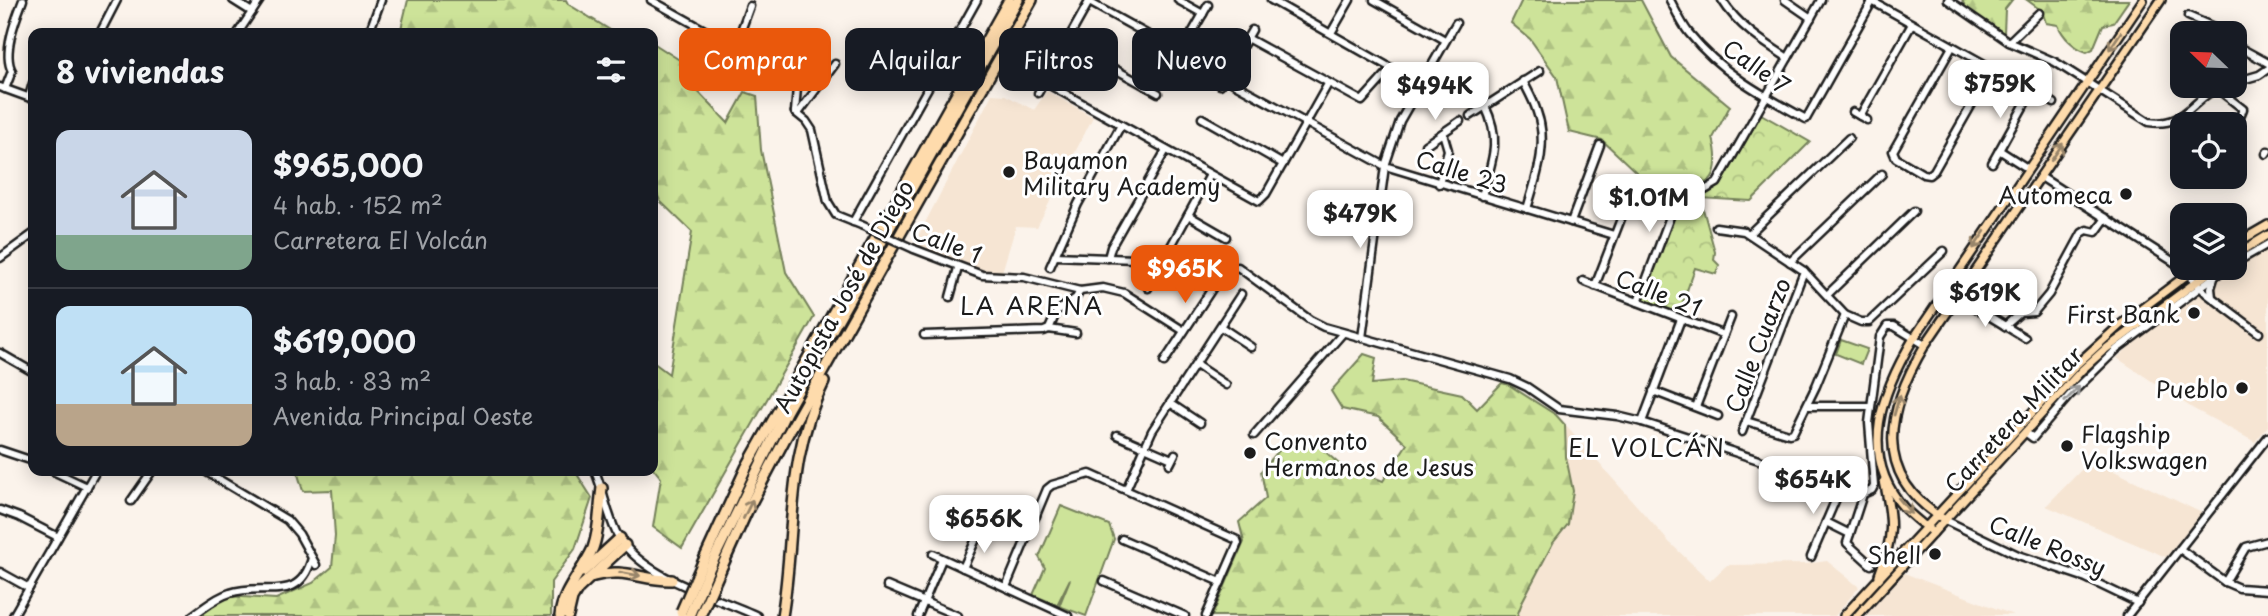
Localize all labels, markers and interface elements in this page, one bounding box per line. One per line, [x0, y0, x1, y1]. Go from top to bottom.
north arrow [2170, 21, 2247, 98]
map controls [2170, 21, 2247, 280]
chip: Comprar [679, 28, 831, 91]
chip: Alquilar [845, 28, 985, 91]
chip: Filtros [999, 28, 1118, 91]
chip: Nuevo [1132, 28, 1251, 91]
street label: Calle 7 [1716, 30, 1798, 102]
one-way arrow [2108, 31, 2122, 50]
text: 8 viviendas [56, 48, 224, 93]
icon: filters [592, 51, 630, 89]
pin: $759K [1951, 60, 2049, 120]
pin: $494K [1386, 62, 1484, 122]
text: $759K [1964, 65, 2036, 100]
text: $494K [1397, 67, 1473, 102]
button: locate [2170, 112, 2247, 189]
street label: Calle 23 [1412, 140, 1512, 202]
text: $965,000 [273, 142, 423, 187]
place label: Bayamon Military Academy [1023, 142, 1221, 203]
one-way arrow [2051, 142, 2065, 162]
icon: home [112, 158, 196, 242]
marker: Bayamon Military Academy [1001, 164, 1017, 180]
street label: Autopista José de Diego [764, 173, 922, 419]
pin: $1.01M [1592, 174, 1706, 234]
place label: Automeca [1998, 177, 2113, 212]
text: $1.01M [1609, 179, 1689, 214]
marker: Automeca [2118, 186, 2134, 202]
text: 4 hab. · 152 m² [273, 187, 443, 222]
pin: $479K [1311, 190, 1409, 250]
text: $479K [1323, 195, 1397, 230]
button: layers [2170, 203, 2247, 280]
street label: Calle 1 [907, 213, 987, 271]
text: Carretera El Volcán [273, 222, 488, 257]
one-way arrow [1972, 230, 1987, 249]
pin: $965K [1136, 246, 1234, 305]
text: $965K [1147, 250, 1223, 285]
street label: Calle 21 [1611, 260, 1707, 324]
pin: $619K [1936, 270, 2034, 329]
street label: Calle Cuarzo [1715, 272, 1799, 418]
text: $619K [1949, 274, 2021, 309]
district label: LA ARENA [960, 287, 1104, 323]
place label: First Bank [2066, 296, 2180, 331]
marker: First Bank [2186, 305, 2202, 321]
text: $619,000 [273, 318, 416, 363]
icon: home [112, 334, 196, 418]
street label: Carretera Militar [1936, 337, 2091, 500]
text: 3 hab. · 83 m² [273, 363, 431, 398]
place label: Pueblo [2156, 371, 2228, 406]
marker: Pueblo [2234, 380, 2250, 396]
one-way arrow [2063, 386, 2080, 403]
one-way arrow [1891, 394, 1904, 417]
text: Avenida Principal Oeste [273, 398, 533, 433]
place label: Flagship Volkswagen [2081, 416, 2208, 477]
place label: Convento Hermanos de Jesus [1264, 423, 1474, 484]
district label: EL VOLCÁN [1568, 429, 1726, 465]
marker: Flagship Volkswagen [2059, 438, 2075, 454]
marker: Convento Hermanos de Jesus [1242, 445, 1258, 461]
pin: $654K [1764, 456, 1862, 516]
text: $654K [1775, 461, 1851, 496]
pin: $656K [935, 496, 1033, 555]
one-way arrow [1897, 497, 1913, 515]
one-way arrow [742, 499, 756, 520]
text: $656K [945, 500, 1023, 535]
street label: Calle Rossy [1984, 506, 2112, 584]
place label: Shell [1867, 537, 1921, 572]
marker: Shell [1927, 546, 1943, 562]
one-way arrow [618, 567, 641, 581]

